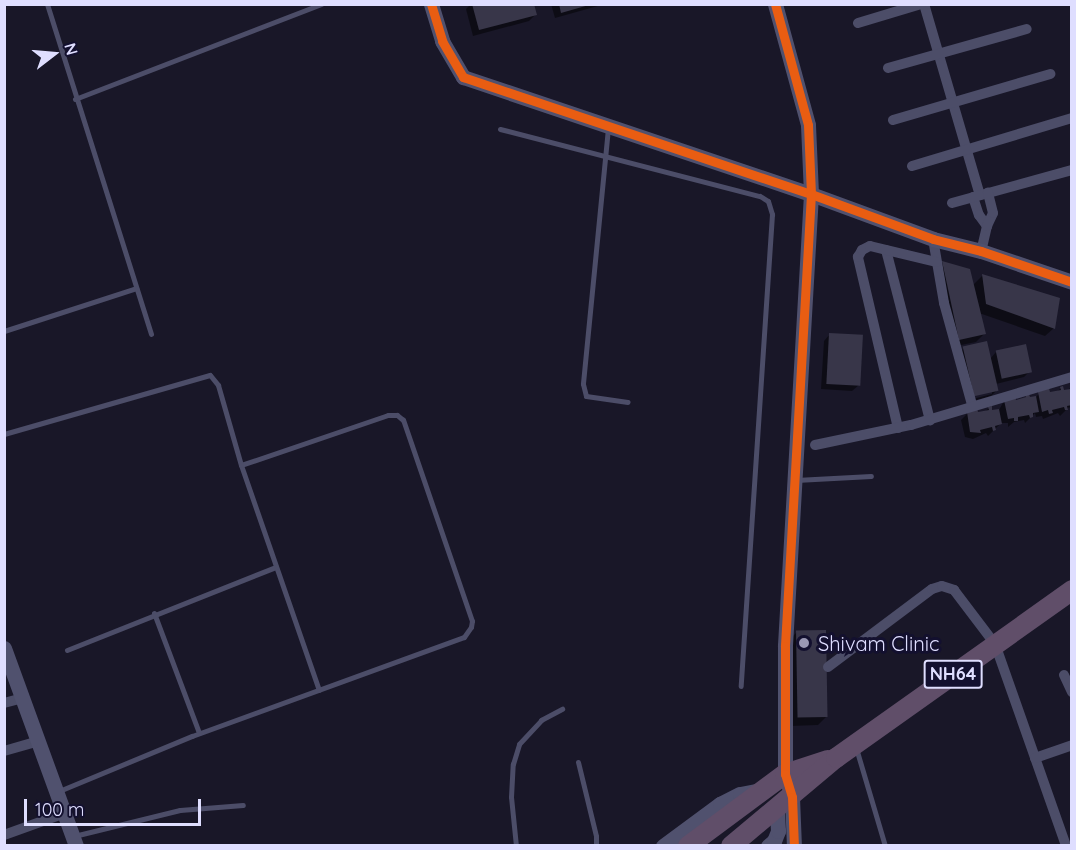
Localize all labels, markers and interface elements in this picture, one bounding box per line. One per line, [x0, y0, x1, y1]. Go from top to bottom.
north arrow [24, 24, 84, 84]
text: N [60, 41, 83, 57]
place label: Shivam Clinic [818, 631, 939, 655]
marker: Shivam Clinic [795, 634, 813, 652]
road number: NH64 [923, 659, 983, 689]
scale bar [27, 787, 204, 825]
text: 100 m [35, 798, 84, 821]

